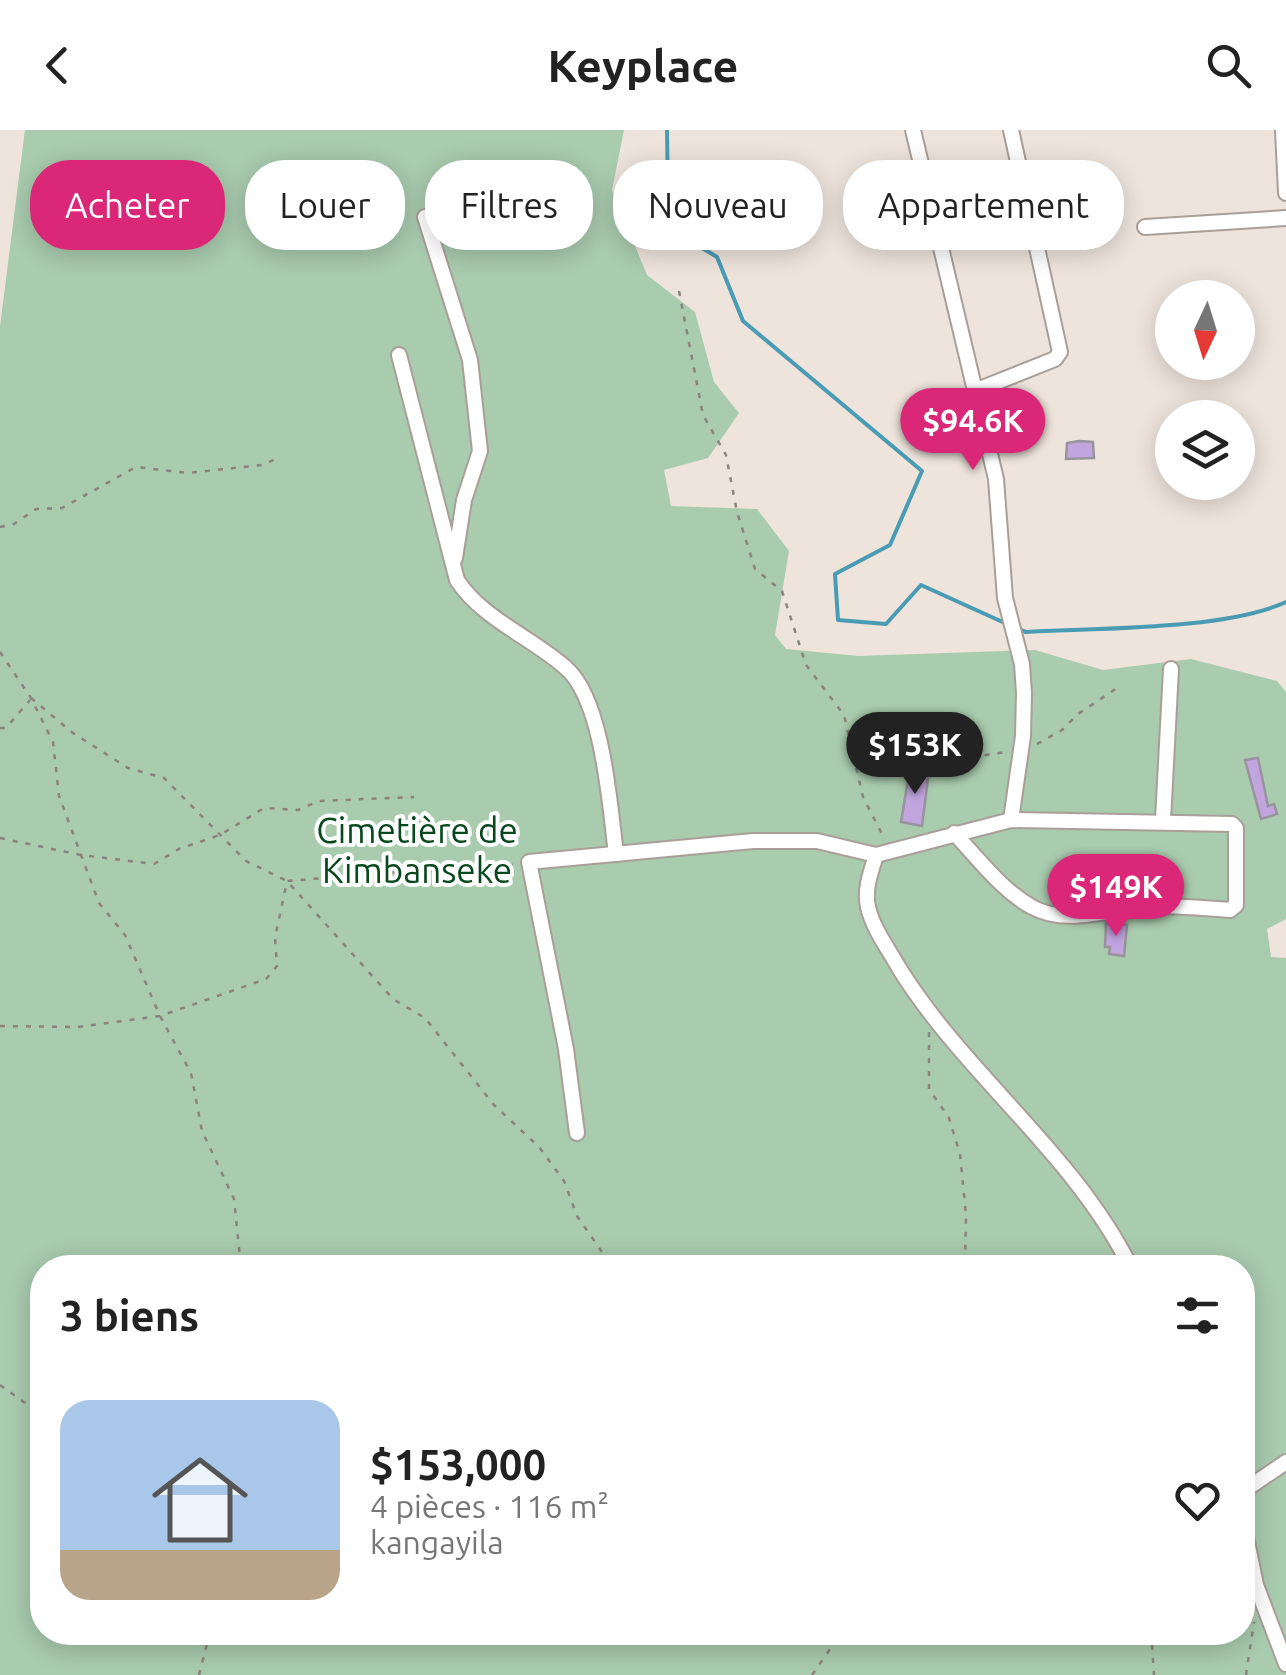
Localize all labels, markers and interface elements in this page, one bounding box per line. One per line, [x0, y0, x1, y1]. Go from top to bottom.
icon: back [30, 38, 85, 93]
icon: search [1201, 38, 1256, 93]
text: Keyplace [548, 40, 738, 91]
chip: Acheter [30, 160, 225, 250]
chip: Louer [245, 160, 405, 250]
chip: Filtres [425, 160, 593, 250]
chip: Nouveau [613, 160, 823, 250]
chip: Appartement [843, 160, 1124, 250]
north arrow [1155, 280, 1255, 380]
map controls [1155, 280, 1255, 500]
pin: $94.6K [892, 388, 1054, 473]
button: layers [1155, 400, 1255, 500]
text: $94.6K [922, 402, 1024, 438]
pin: $153K [845, 712, 985, 797]
text: $153K [868, 726, 962, 762]
park label: Cimetière de Kimbanseke [316, 810, 518, 890]
pin: $149K [1046, 854, 1186, 939]
text: $149K [1069, 868, 1163, 904]
icon: filters [1170, 1288, 1225, 1343]
text: 3 biens [60, 1292, 199, 1339]
icon: home [140, 1440, 260, 1560]
text: $153,000 [370, 1441, 546, 1488]
icon: heart [1170, 1473, 1225, 1528]
text: 4 pièces · 116 m² [370, 1488, 609, 1524]
text: kangayila [370, 1524, 504, 1560]

